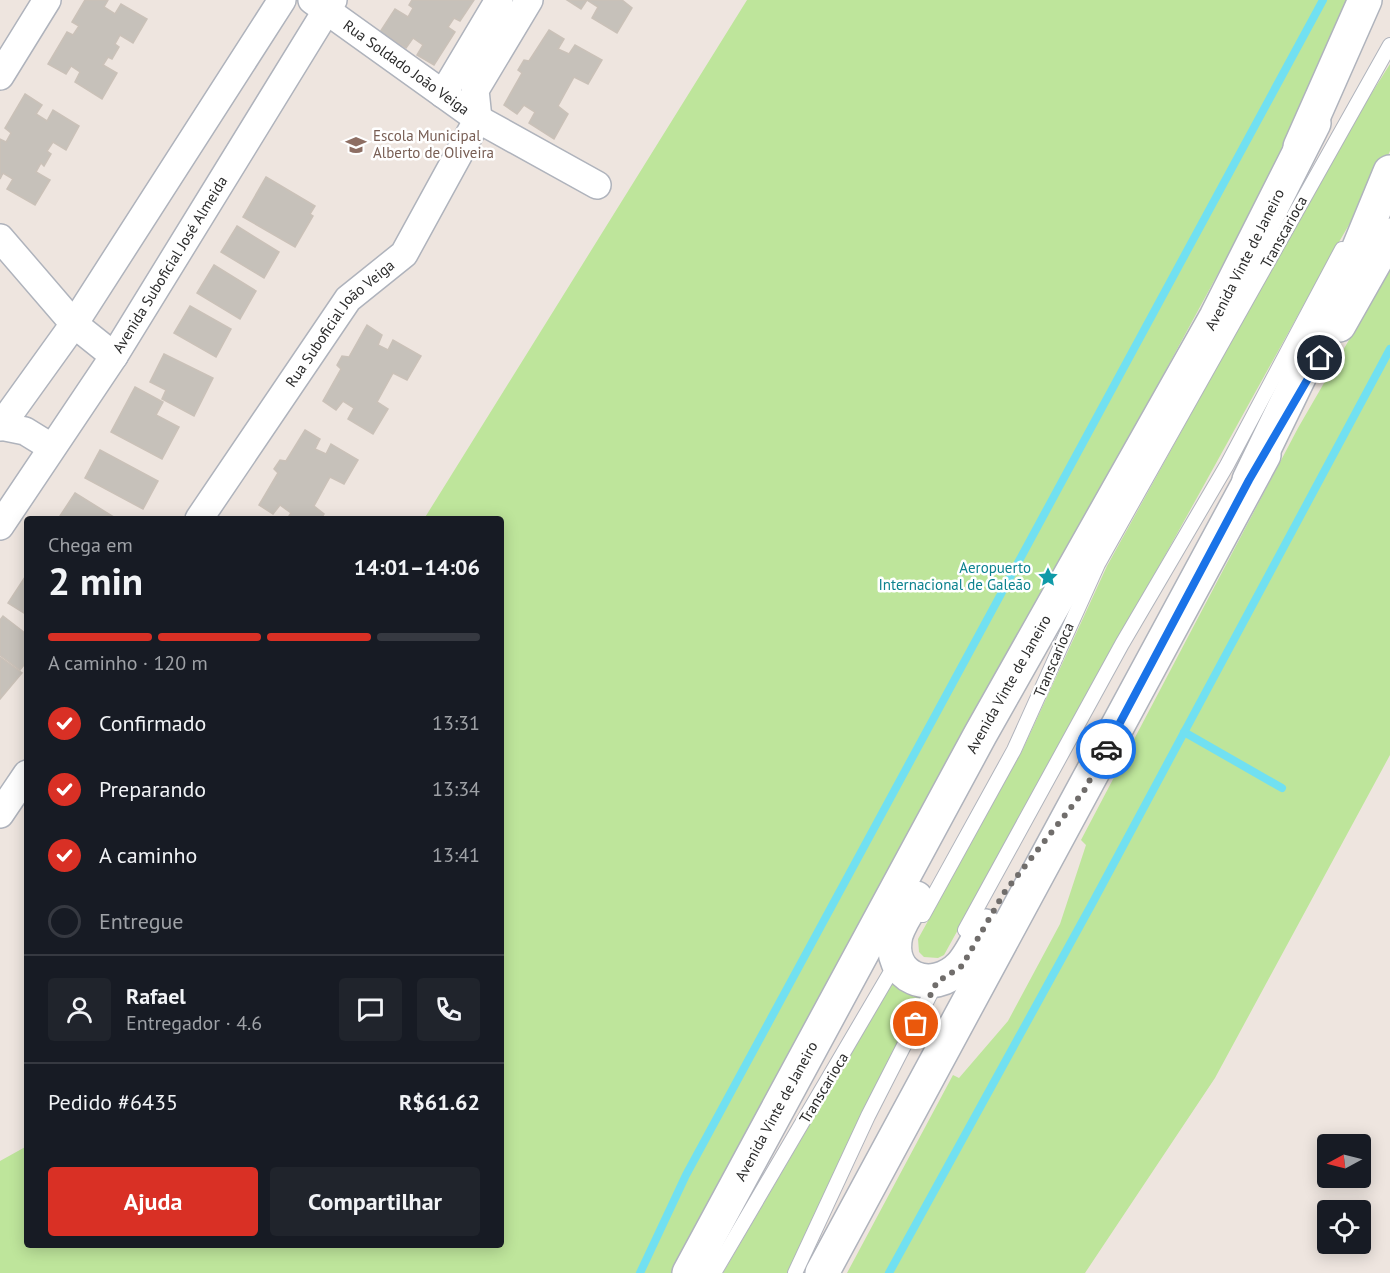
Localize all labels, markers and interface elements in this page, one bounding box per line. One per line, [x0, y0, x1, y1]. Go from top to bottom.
street label: Rua Soldado João Veiga [340, 16, 473, 119]
place label: Escola Municipal Alberto de Oliveira [373, 126, 494, 162]
school or university icon: Escola Municipal Alberto de Oliveira [344, 133, 368, 157]
street label: Avenida Suboficial José Almeida [108, 172, 231, 356]
street label: Avenida Vinte de Janeiro [1201, 185, 1288, 333]
street label: Transcarioca [1256, 192, 1311, 271]
street label: Rua Suboficial João Veiga [281, 255, 398, 391]
pin [1294, 332, 1345, 383]
icon: home [1303, 341, 1336, 374]
text: Chega em [48, 532, 133, 558]
text: 14:01–14:06 [354, 553, 480, 581]
text: 2 min [48, 555, 143, 606]
place label: Aeropuerto Internacional de Galeão [878, 558, 1031, 594]
place icon: Aeropuerto Internacional de Galeão [1036, 565, 1060, 589]
street label: Avenida Vinte de Janeiro [962, 611, 1055, 757]
street label: Transcarioca [1029, 620, 1078, 700]
text: A caminho · 120 m [48, 650, 208, 676]
icon: check [48, 707, 81, 740]
text: Confirmado [99, 709, 206, 737]
text: 13:31 [432, 710, 480, 736]
courier [1076, 719, 1136, 779]
icon: car [1090, 733, 1123, 766]
icon: check [48, 773, 81, 806]
text: Preparando [99, 775, 206, 803]
text: 13:34 [432, 776, 480, 802]
icon: check [48, 839, 81, 872]
text: A caminho [99, 841, 197, 869]
text: 13:41 [432, 842, 480, 868]
text: Entregue [99, 907, 184, 935]
button: person [48, 978, 111, 1041]
button: chat [339, 978, 402, 1041]
button: phone [417, 978, 480, 1041]
text: Rafael [126, 982, 186, 1010]
pin [890, 998, 941, 1049]
icon: bag [899, 1007, 932, 1040]
text: Entregador · 4.6 [126, 1010, 262, 1036]
street label: Avenida Vinte de Janeiro [731, 1038, 822, 1184]
street label: Transcarioca [795, 1049, 852, 1127]
text: Pedido #6435 [48, 1088, 178, 1116]
text: R$61.62 [399, 1088, 480, 1116]
north arrow [1317, 1134, 1371, 1188]
map controls [1317, 1134, 1371, 1254]
button: Ajuda [48, 1167, 258, 1236]
button: Compartilhar [270, 1167, 480, 1236]
button: locate [1317, 1200, 1371, 1254]

